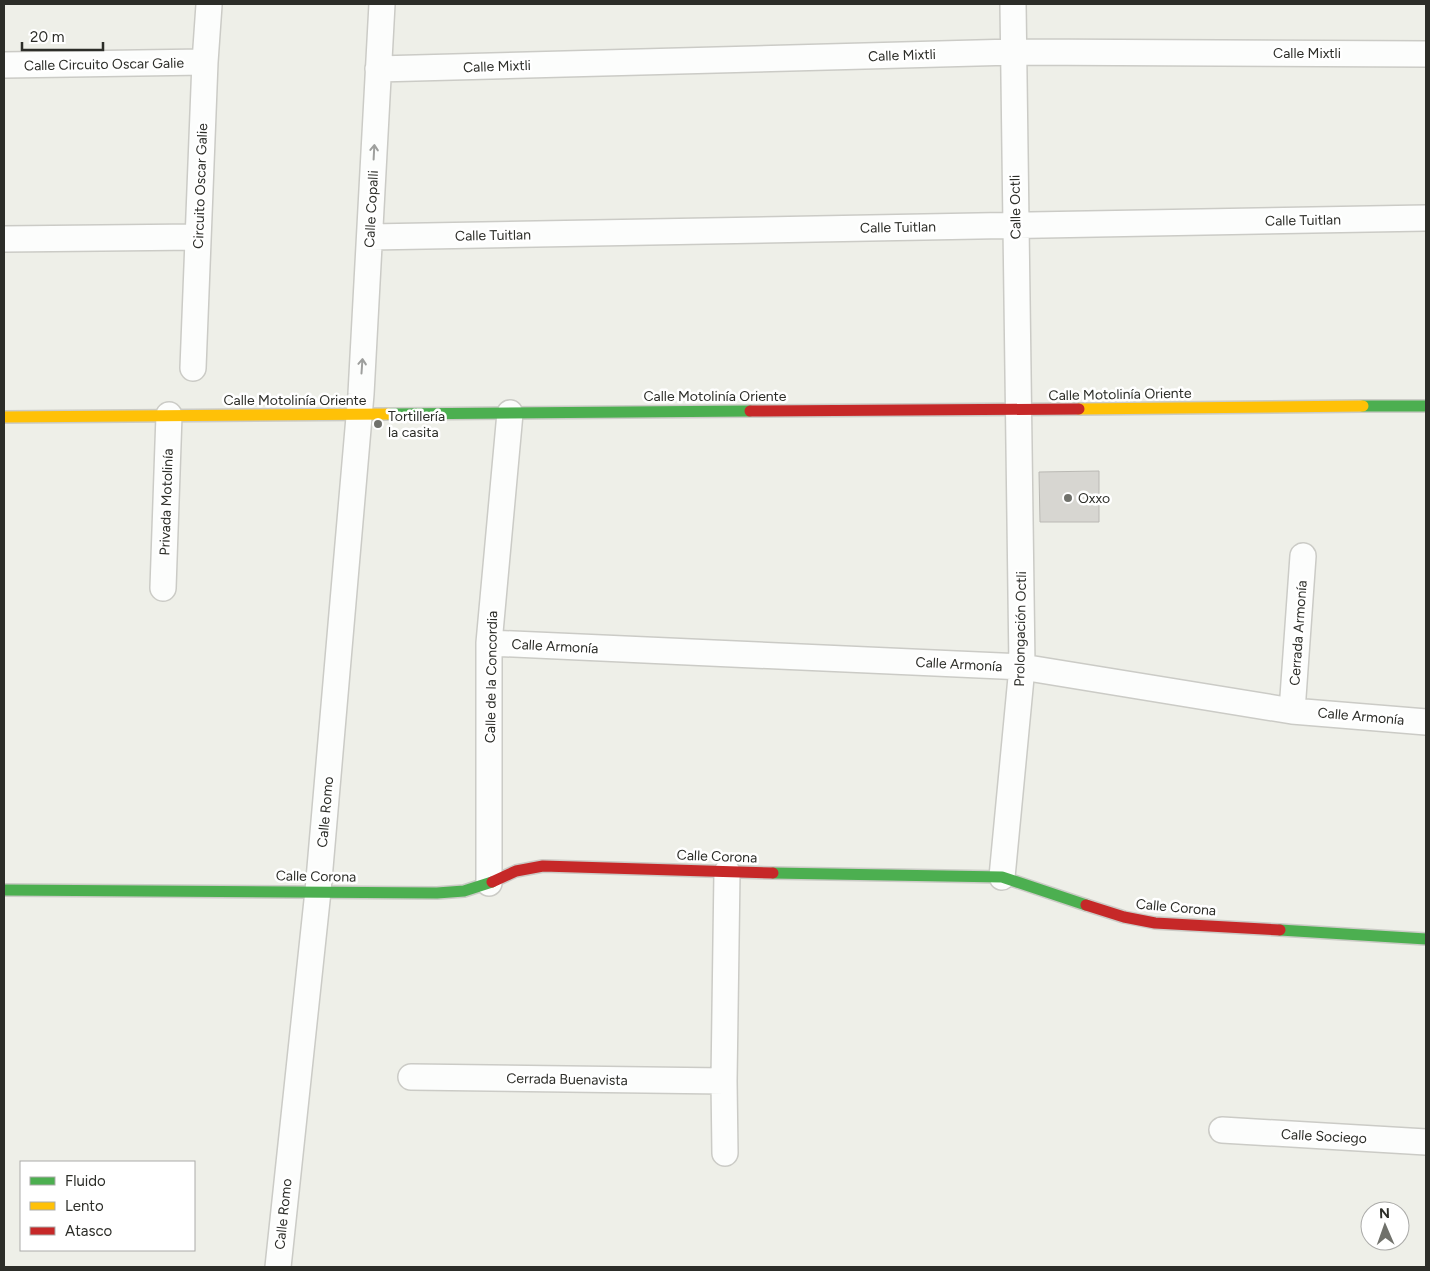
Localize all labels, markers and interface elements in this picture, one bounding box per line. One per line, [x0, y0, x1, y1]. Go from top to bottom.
scale bar [22, 20, 104, 52]
text: 20 m [30, 28, 64, 46]
street label: Calle Mixtli [1273, 45, 1341, 62]
street label: Calle Mixtli [868, 46, 936, 65]
street label: Calle Circuito Oscar Galie [24, 55, 185, 74]
street label: Calle Mixtli [463, 57, 531, 76]
street label: Circuito Oscar Galie [190, 123, 211, 249]
one-way arrow [370, 144, 379, 160]
street label: Calle Copalli [361, 170, 382, 248]
street label: Calle Octli [1006, 175, 1025, 239]
street label: Calle Tuitlan [1265, 211, 1341, 230]
street label: Calle Tuitlan [860, 218, 936, 237]
street label: Calle Tuitlan [455, 226, 531, 245]
one-way arrow [358, 359, 367, 375]
street label: Calle Motolinía Oriente [1048, 385, 1192, 404]
street label: Calle Motolinía Oriente [643, 388, 787, 405]
street label: Calle Motolinía Oriente [223, 392, 367, 409]
place label: Tortillería la casita [388, 408, 445, 441]
marker: Tortillería la casita [372, 418, 384, 430]
street label: Privada Motolinía [156, 448, 177, 556]
place label: Oxxo [1078, 490, 1110, 507]
marker: Oxxo [1062, 492, 1074, 504]
street label: Prolongación Octli [1011, 571, 1030, 687]
street label: Cerrada Armonía [1286, 580, 1311, 686]
street label: Calle de la Concordia [482, 611, 501, 743]
street label: Calle Armonía [511, 636, 599, 657]
street label: Calle Armonía [915, 654, 1003, 675]
street label: Calle Armonía [1317, 704, 1405, 729]
street label: Calle Romo [314, 776, 337, 848]
street label: Calle Corona [676, 847, 758, 866]
street label: Calle Corona [276, 867, 356, 886]
street label: Calle Corona [1135, 896, 1217, 919]
street label: Cerrada Buenavista [506, 1070, 628, 1089]
street label: Calle Sociego [1281, 1126, 1367, 1147]
legend [20, 1161, 195, 1251]
text: Fluido [65, 1172, 106, 1190]
street label: Calle Romo [271, 1178, 296, 1250]
text: Lento [65, 1197, 104, 1215]
north arrow [1360, 1201, 1410, 1251]
text: N [1379, 1205, 1390, 1222]
text: Atasco [65, 1222, 113, 1240]

